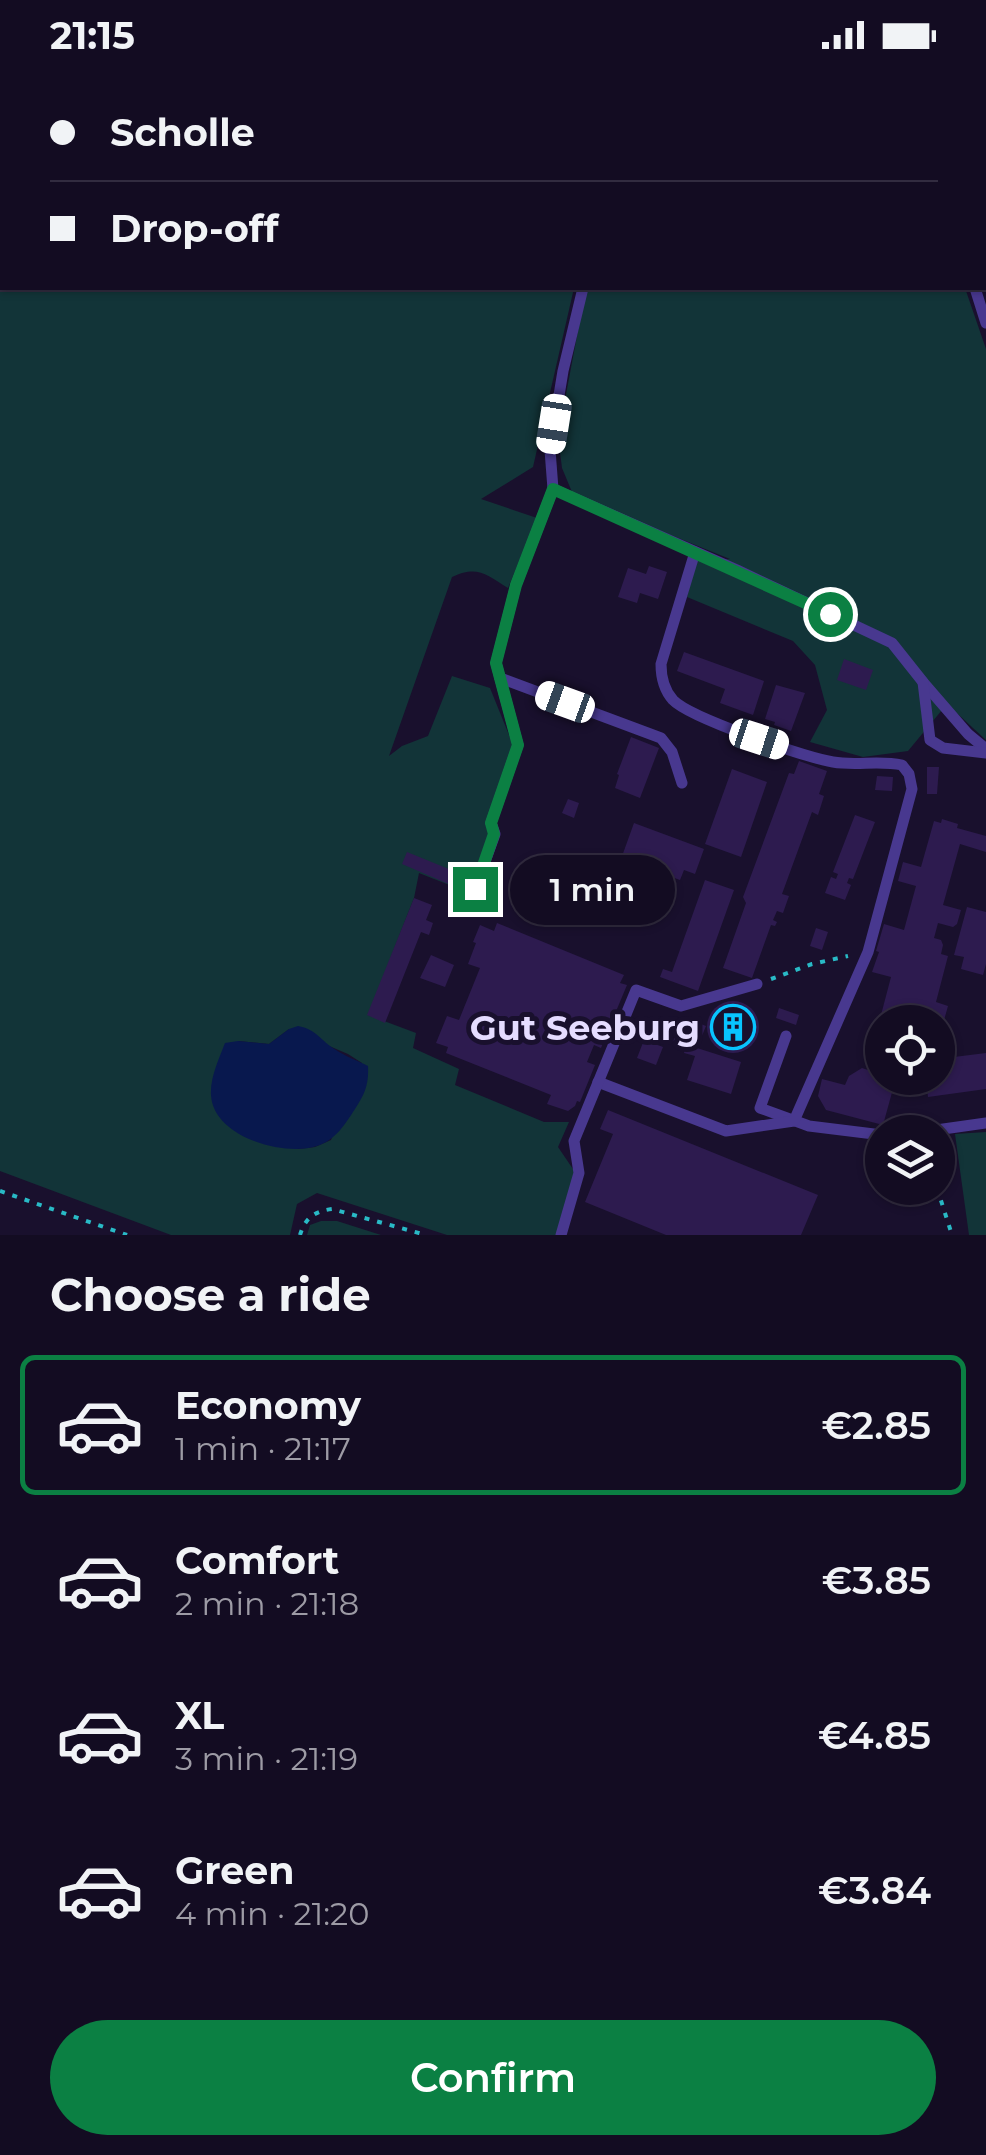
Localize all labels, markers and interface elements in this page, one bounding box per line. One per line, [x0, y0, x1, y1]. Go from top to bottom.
text: 21:15 [50, 12, 135, 59]
text: Scholle [110, 109, 255, 156]
text: Drop-off [110, 205, 279, 252]
car [534, 392, 574, 456]
route start [808, 592, 853, 637]
car [532, 678, 598, 726]
car [726, 715, 792, 763]
callout: 1 min [510, 854, 675, 924]
route end [453, 867, 498, 912]
text: 1 min [550, 870, 635, 909]
building icon: Gut Seeburg [710, 1004, 756, 1050]
map controls [865, 1005, 955, 1205]
button: locate [865, 1005, 955, 1095]
place label: Gut Seeburg [470, 1006, 700, 1049]
button: layers [865, 1115, 955, 1205]
text: Choose a ride [50, 1267, 371, 1322]
icon: car [55, 1380, 145, 1470]
text: Economy [175, 1382, 361, 1429]
text: €2.85 [822, 1402, 931, 1449]
text: 1 min · 21:17 [175, 1429, 351, 1468]
icon: car [55, 1535, 145, 1625]
text: Comfort [175, 1537, 339, 1584]
text: €3.85 [822, 1557, 931, 1604]
text: 2 min · 21:18 [175, 1584, 359, 1623]
icon: car [55, 1690, 145, 1780]
text: XL [175, 1692, 224, 1739]
text: €4.85 [818, 1712, 931, 1759]
text: 3 min · 21:19 [175, 1739, 358, 1778]
icon: car [55, 1845, 145, 1935]
text: Green [175, 1847, 295, 1894]
text: €3.84 [818, 1867, 931, 1914]
text: 4 min · 21:20 [175, 1894, 369, 1933]
button: Confirm [50, 2020, 936, 2135]

